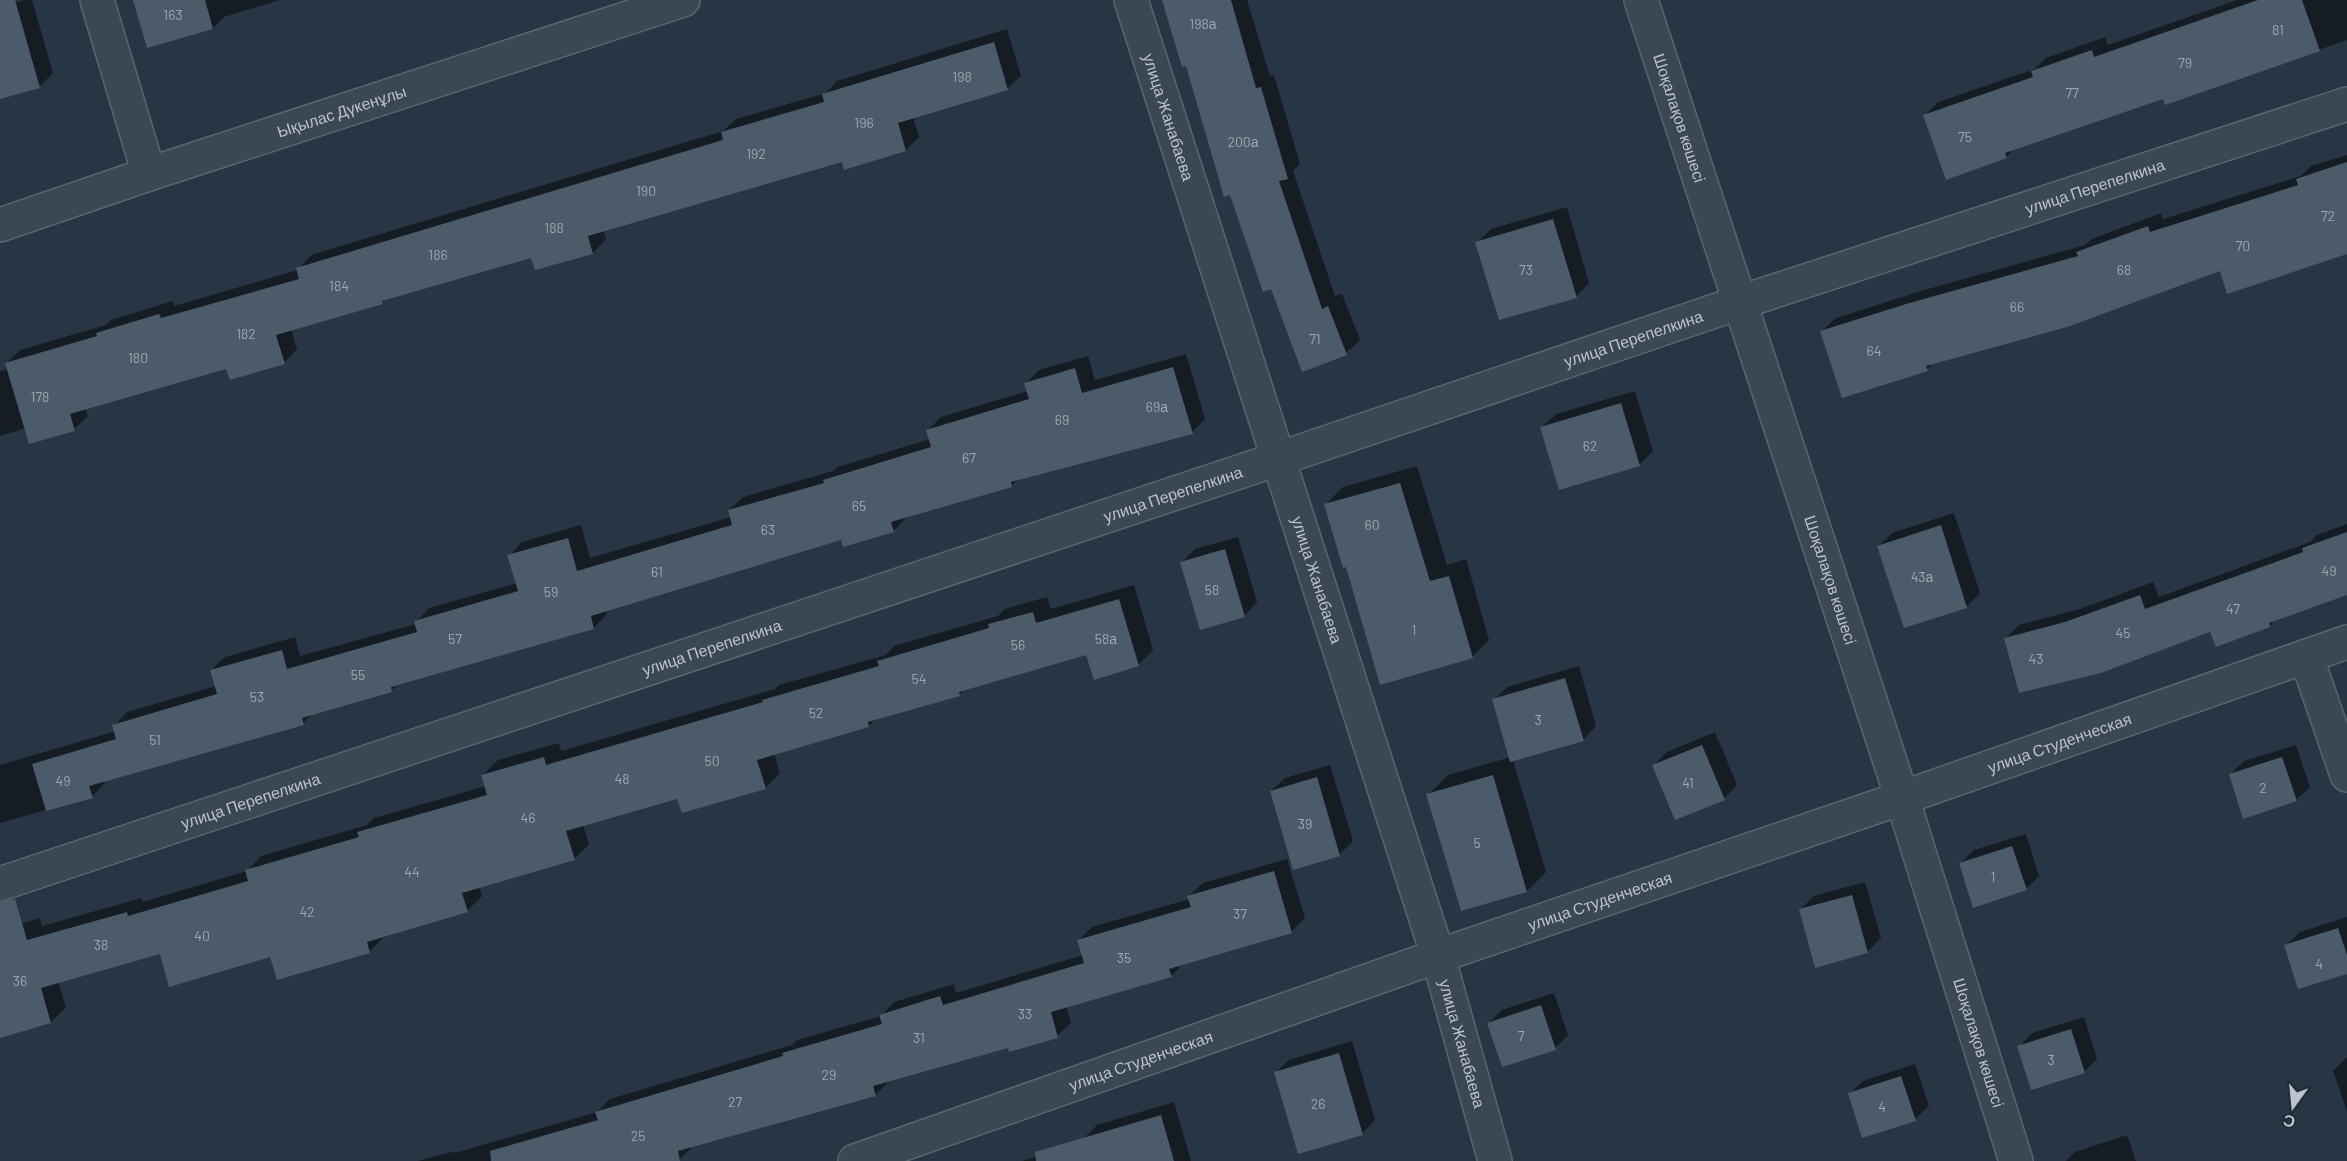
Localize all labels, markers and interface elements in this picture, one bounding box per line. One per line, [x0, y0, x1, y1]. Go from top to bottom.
house number: 163 [163, 6, 183, 23]
house number: 198а [1189, 15, 1217, 32]
house number: 81 [2272, 21, 2284, 38]
street label: улица Жанабаева [1140, 51, 1198, 183]
street label: Шоқалақов көшесі [1650, 51, 1710, 185]
house number: 79 [2178, 54, 2192, 71]
house number: 198 [952, 68, 972, 85]
street label: Ықылас Дүкенұлы [274, 81, 408, 141]
house number: 77 [2065, 84, 2079, 101]
house number: 196 [854, 114, 874, 131]
house number: 75 [1958, 128, 1972, 145]
house number: 200а [1227, 133, 1259, 150]
house number: 192 [746, 145, 766, 162]
street label: улица Перепелкина [2023, 154, 2167, 218]
house number: 190 [636, 182, 656, 199]
house number: 72 [2321, 207, 2335, 224]
house number: 188 [544, 219, 564, 236]
house number: 70 [2236, 237, 2250, 254]
house number: 186 [428, 246, 448, 263]
house number: 73 [1519, 261, 1533, 278]
house number: 68 [2117, 261, 2131, 278]
house number: 184 [329, 277, 349, 294]
house number: 66 [2010, 298, 2024, 315]
street label: улица Перепелкина [1561, 306, 1705, 370]
house number: 182 [236, 325, 256, 342]
house number: 71 [1309, 330, 1321, 347]
house number: 64 [1867, 342, 1881, 359]
house number: 180 [128, 349, 148, 366]
house number: 178 [31, 388, 49, 405]
house number: 69а [1146, 398, 1168, 415]
house number: 69 [1055, 411, 1069, 428]
house number: 62 [1583, 437, 1597, 454]
house number: 67 [962, 449, 976, 466]
street label: улица Перепелкина [1101, 461, 1245, 525]
house number: 65 [852, 497, 866, 514]
street label: Шоқалақов көшесі [1801, 513, 1861, 647]
street label: улица Жанабаева [1288, 514, 1347, 646]
house number: 60 [1364, 516, 1380, 533]
house number: 63 [761, 521, 775, 538]
house number: 49 [2321, 562, 2337, 579]
house number: 61 [651, 563, 663, 580]
house number: 43а [1911, 568, 1934, 585]
house number: 58 [1205, 581, 1219, 598]
house number: 59 [544, 583, 558, 600]
house number: 47 [2226, 600, 2240, 617]
street label: улица Перепелкина [639, 615, 784, 679]
house number: 1 [1412, 621, 1416, 638]
house number: 45 [2116, 624, 2130, 641]
house number: 57 [448, 630, 462, 647]
house number: 58а [1095, 630, 1117, 647]
house number: 56 [1011, 636, 1025, 653]
house number: 43 [2029, 650, 2043, 667]
house number: 55 [351, 666, 365, 683]
house number: 54 [912, 670, 926, 687]
house number: 53 [250, 688, 264, 705]
house number: 52 [809, 704, 823, 721]
street label: улица Студенческая [1985, 708, 2134, 776]
house number: 3 [1534, 711, 1542, 728]
house number: 51 [149, 731, 161, 748]
house number: 50 [704, 752, 720, 769]
street label: улица Перепелкина [178, 768, 322, 832]
house number: 48 [614, 770, 630, 787]
house number: 49 [55, 772, 71, 789]
house number: 41 [1682, 774, 1694, 791]
house number: 2 [2259, 779, 2267, 796]
house number: 46 [521, 809, 535, 826]
house number: 39 [1298, 815, 1312, 832]
house number: 5 [1473, 834, 1481, 851]
house number: 44 [404, 863, 420, 880]
street label: улица Студенческая [1525, 867, 1674, 934]
house number: 1 [1991, 868, 1995, 885]
house number: 42 [299, 903, 315, 920]
house number: 37 [1233, 905, 1247, 922]
house number: 40 [194, 927, 210, 944]
house number: 38 [94, 936, 108, 953]
house number: 35 [1117, 949, 1131, 966]
house number: 4 [2315, 955, 2323, 972]
house number: 36 [13, 972, 27, 989]
street label: Шоқалақов көшесі [1950, 975, 2009, 1110]
street label: улица Жанабаева [1436, 977, 1490, 1110]
house number: 33 [1018, 1005, 1032, 1022]
street label: улица Студенческая [1066, 1026, 1215, 1094]
house number: 7 [1518, 1027, 1525, 1044]
house number: 31 [913, 1029, 925, 1046]
house number: 3 [2047, 1051, 2055, 1068]
house number: 29 [822, 1066, 836, 1083]
north arrow [2263, 1077, 2323, 1137]
house number: 27 [728, 1093, 742, 1110]
house number: 26 [1311, 1095, 1325, 1112]
house number: 4 [1878, 1098, 1886, 1115]
text: С [2281, 1111, 2297, 1133]
house number: 25 [631, 1127, 645, 1144]

